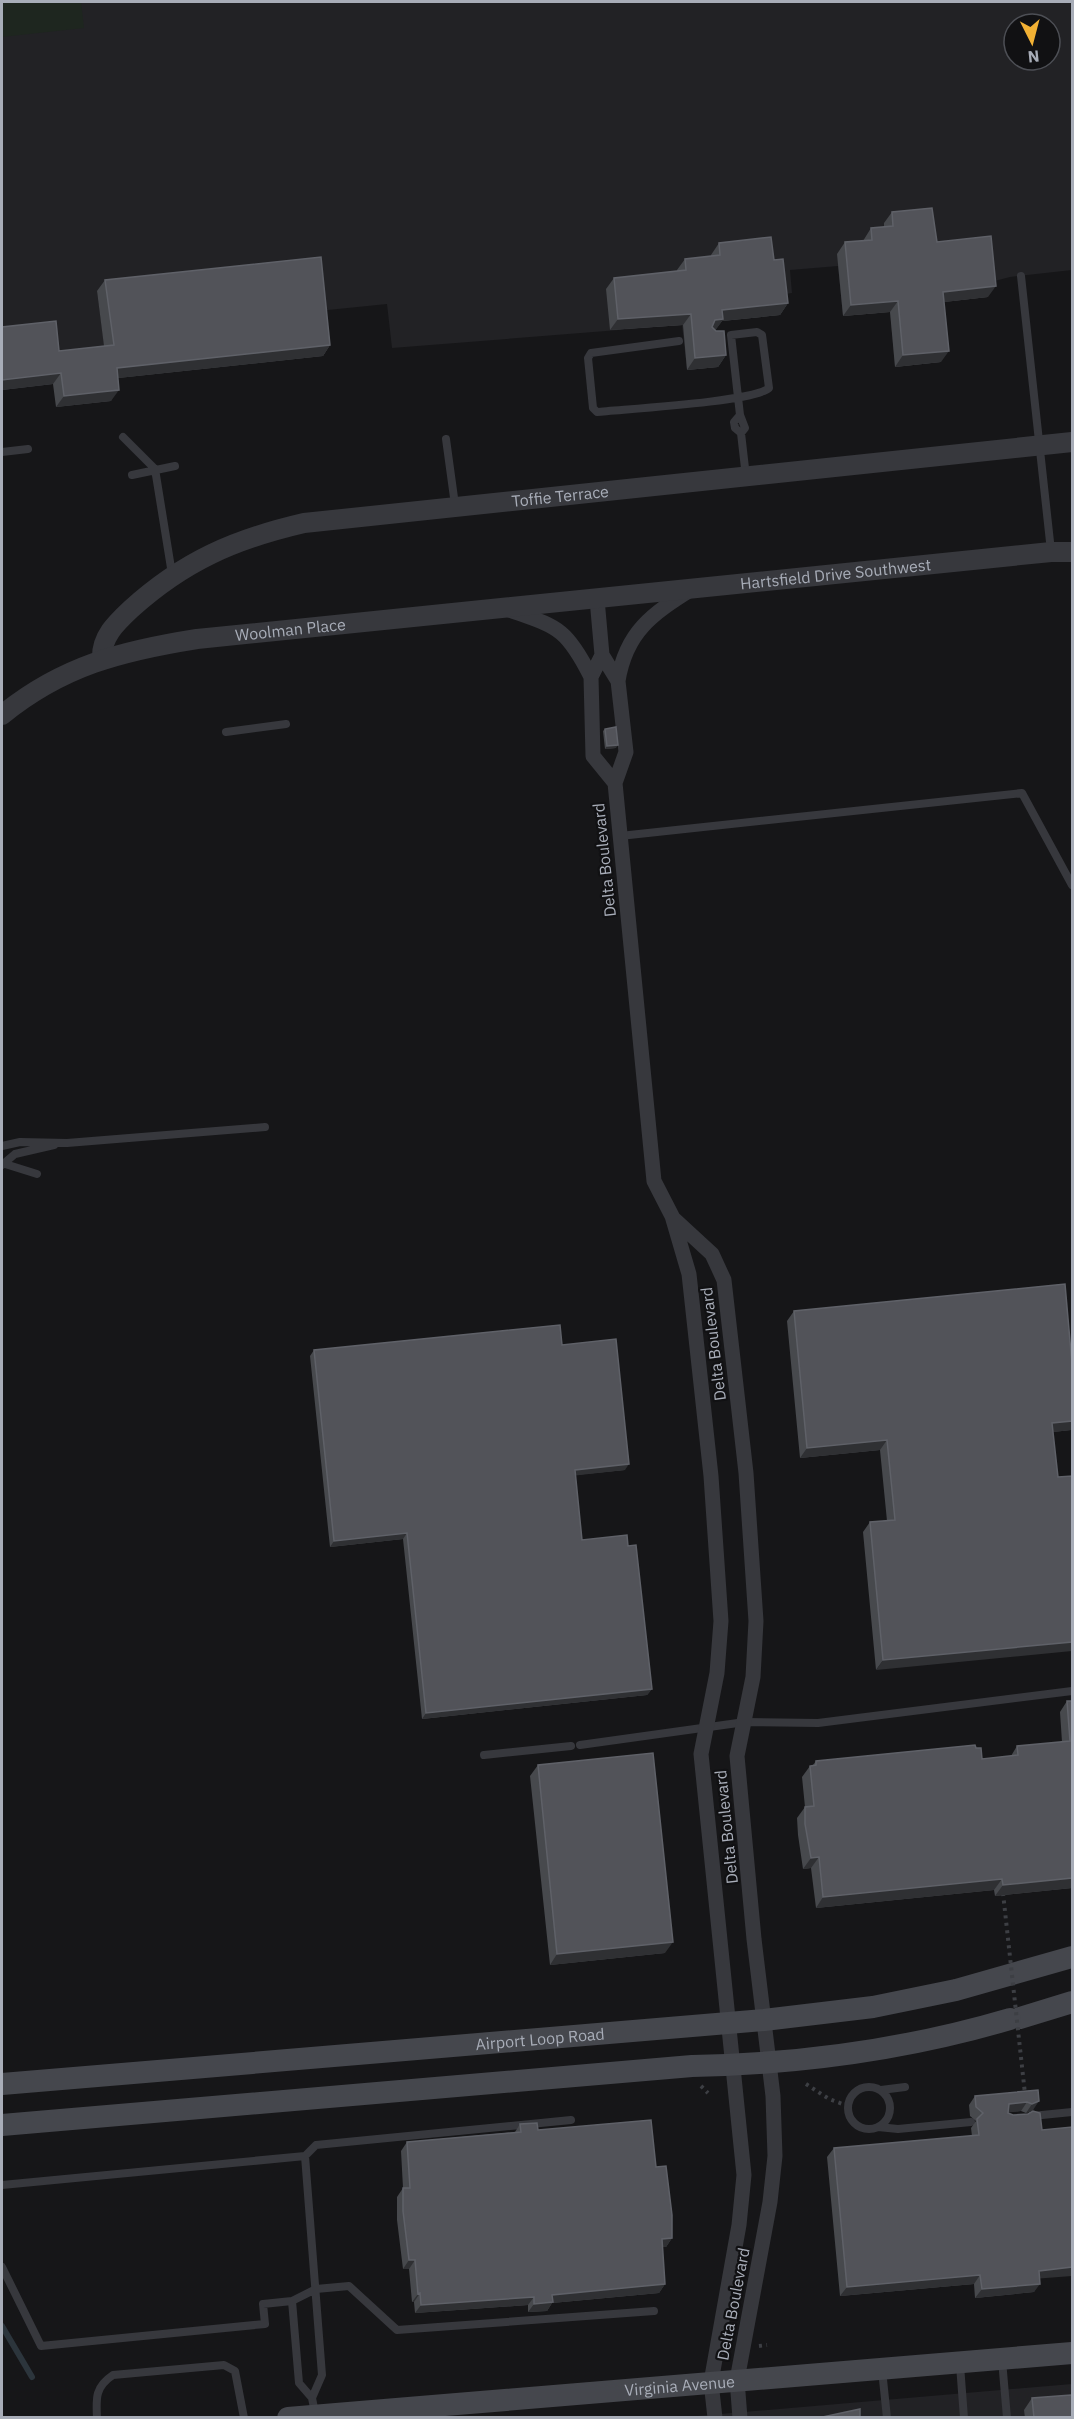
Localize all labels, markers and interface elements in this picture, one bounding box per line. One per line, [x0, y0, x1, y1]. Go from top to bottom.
north arrow [1002, 12, 1062, 72]
text: N [1027, 46, 1040, 67]
street label: Toffie Terrace [510, 481, 610, 511]
street label: Hartsfield Drive Southwest [739, 554, 932, 594]
street label: Woolman Place [234, 614, 347, 645]
street label: Delta Boulevard [588, 802, 620, 918]
street label: Delta Boulevard [696, 1286, 730, 1402]
street label: Delta Boulevard [710, 1769, 742, 1885]
street label: Airport Loop Road [475, 2023, 605, 2054]
street label: Delta Boulevard [712, 2246, 754, 2362]
street label: Virginia Avenue [624, 2371, 736, 2400]

